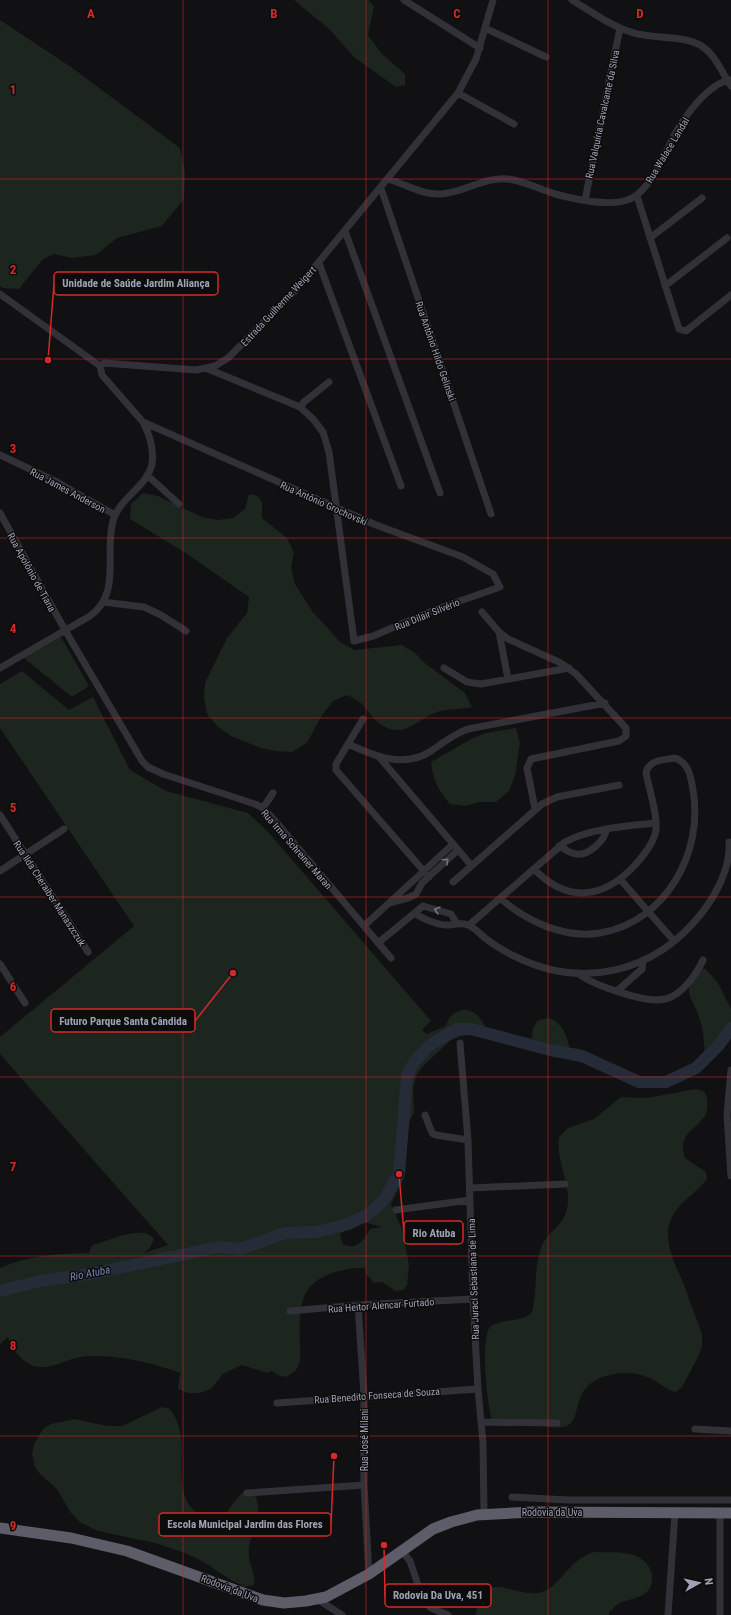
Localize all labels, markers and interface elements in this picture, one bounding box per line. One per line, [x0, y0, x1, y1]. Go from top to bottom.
text: A [87, 6, 95, 21]
text: B [270, 6, 278, 21]
text: C [453, 6, 461, 21]
text: D [636, 6, 644, 21]
street label: Rua Valquíria Cavalcante da Silva [583, 49, 622, 179]
text: 1 [10, 82, 16, 97]
street label: Rua Walace Landal [644, 115, 691, 185]
text: 2 [10, 262, 17, 277]
street label: Estrada Guilherme Weigert [239, 264, 318, 348]
callout: Unidade de Saúde Jardim Aliança [54, 272, 218, 295]
text: Unidade de Saúde Jardim Aliança [62, 277, 210, 290]
street label: Rua Antônio Hildo Gelinski [413, 300, 458, 402]
text: 3 [10, 441, 16, 456]
street label: Rua James Anderson [28, 466, 107, 515]
street label: Rua Antônio Grochovski [279, 479, 369, 528]
street label: Rua Apolônio de Tiana [5, 531, 58, 614]
street label: Rua Dilair Silvério [393, 596, 461, 632]
text: 4 [10, 621, 17, 636]
text: 5 [10, 800, 17, 815]
street label: Rua Irma Schreiner Maran [259, 807, 334, 891]
street label: Rua Ilda Cheraiber Manaszczuk [11, 839, 88, 948]
one-way arrow [441, 859, 449, 866]
one-way arrow [433, 906, 440, 915]
text: 6 [10, 979, 17, 994]
callout: Futuro Parque Santa Cândida [51, 1009, 195, 1032]
text: Futuro Parque Santa Cândida [59, 1015, 187, 1028]
text: 7 [10, 1159, 17, 1174]
street label: Rua Juraci Sebastiana de Lima [466, 1218, 481, 1340]
callout: Rio Atuba [404, 1221, 463, 1244]
text: Rio Atuba [413, 1227, 455, 1240]
water label: Rio Atuba [69, 1263, 111, 1284]
street label: Rua Heitor Alencar Furtado [328, 1296, 435, 1315]
text: 8 [10, 1338, 16, 1353]
street label: Rua Benedito Fonseca de Souza [314, 1386, 440, 1405]
street label: Rua José Milani [359, 1409, 370, 1471]
street label: Rodovia da Uva [522, 1507, 582, 1518]
callout: Escola Municipal Jardim das Flores [159, 1513, 331, 1536]
text: 9 [10, 1518, 16, 1533]
text: Escola Municipal Jardim das Flores [167, 1518, 323, 1531]
north arrow [679, 1563, 719, 1603]
street label: Rodovia da Uva [200, 1572, 260, 1605]
text: N [702, 1577, 715, 1586]
callout: Rodovia Da Uva, 451 [385, 1584, 491, 1607]
text: Rodovia Da Uva, 451 [393, 1589, 483, 1602]

